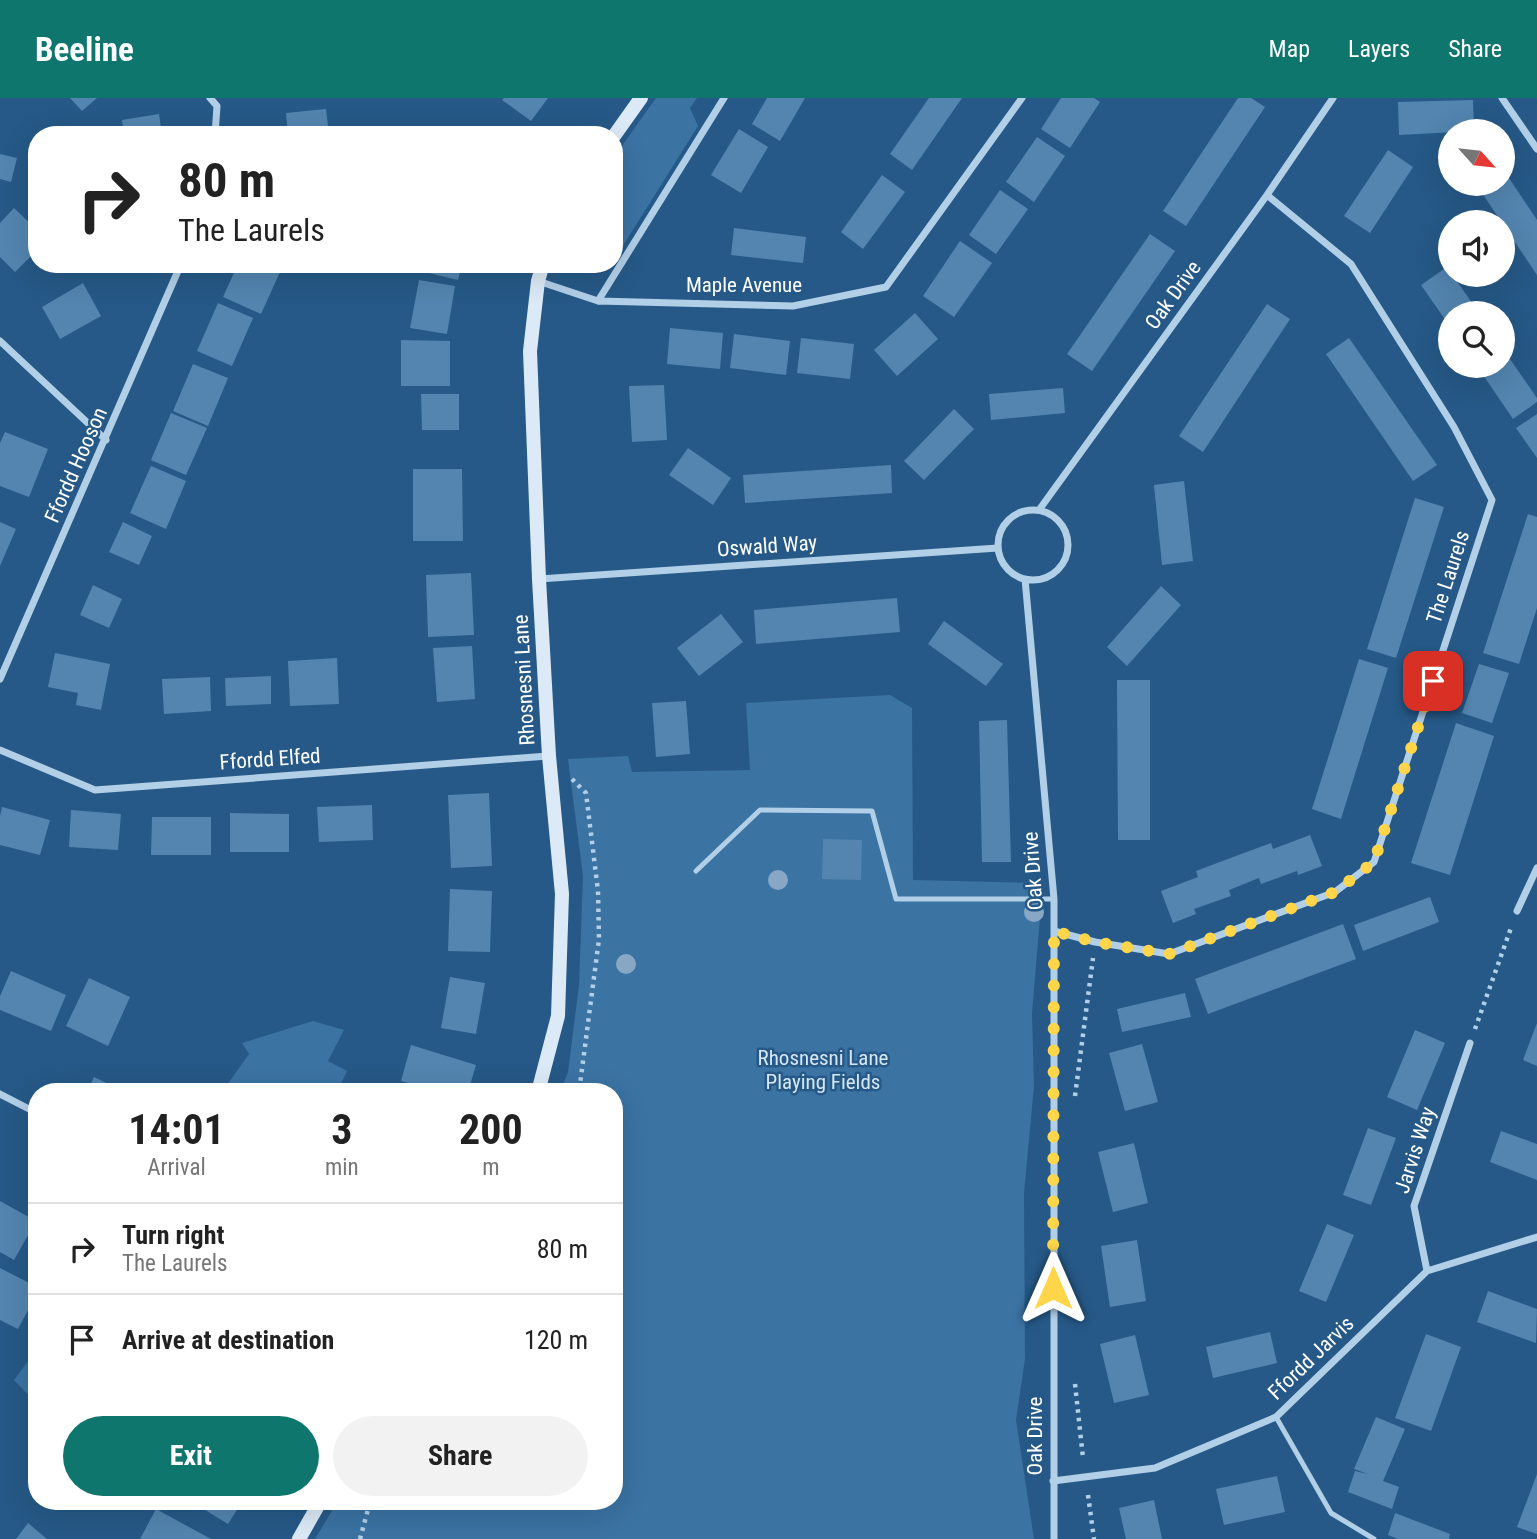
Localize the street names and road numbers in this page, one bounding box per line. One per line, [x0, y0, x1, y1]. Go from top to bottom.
street label: Oak Drive [1140, 256, 1206, 334]
street label: Maple Avenue [686, 273, 802, 297]
street label: Ffordd Hooson [40, 404, 112, 526]
street label: The Laurels [1422, 527, 1474, 627]
street label: Oswald Way [716, 531, 818, 561]
street label: Rhosnesni Lane [509, 614, 539, 746]
street label: Ffordd Elfed [219, 744, 321, 774]
street label: Oak Drive [1018, 831, 1048, 911]
street label: Jarvis Way [1390, 1104, 1440, 1196]
street label: Ffordd Jarvis [1263, 1311, 1359, 1405]
street label: Oak Drive [1023, 1396, 1047, 1475]

